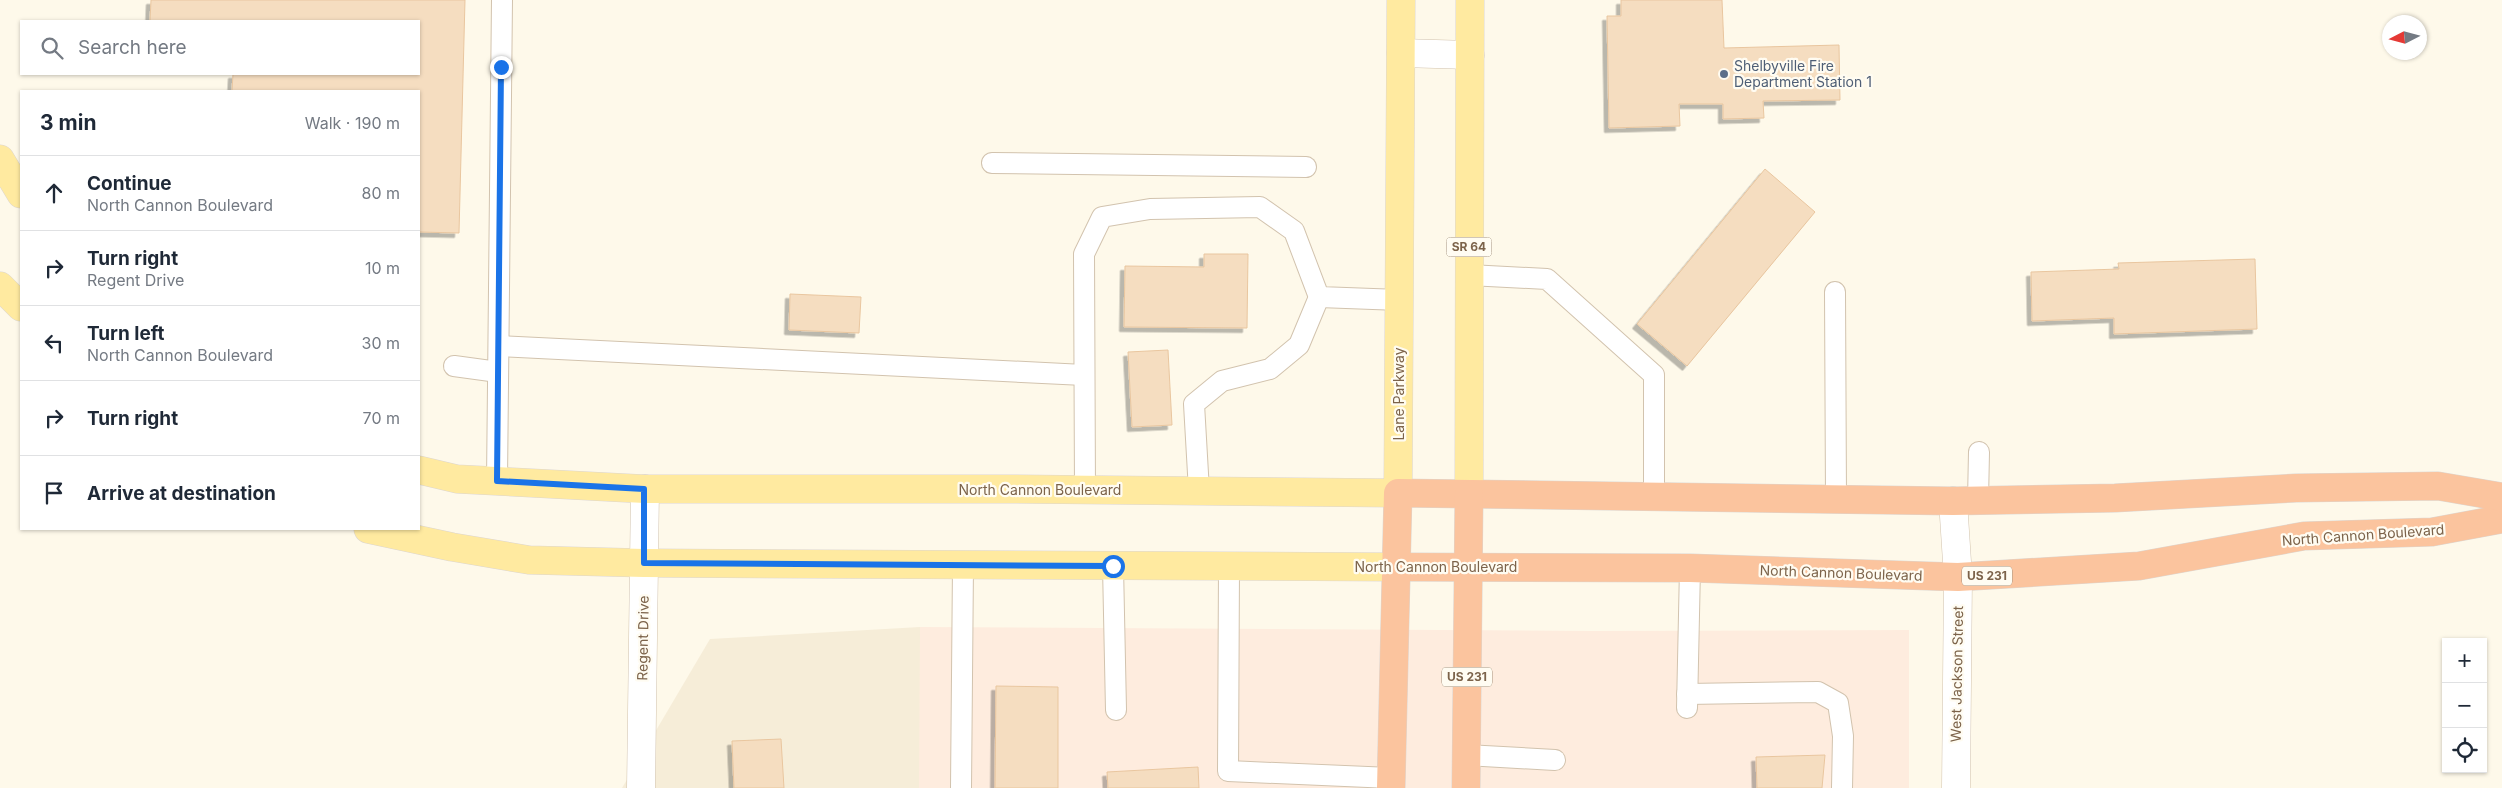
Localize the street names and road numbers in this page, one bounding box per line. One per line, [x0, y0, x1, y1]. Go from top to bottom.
road number: SR 64 [1446, 238, 1492, 256]
street label: Lane Parkway [1390, 347, 1407, 441]
street label: North Cannon Boulevard [959, 481, 1121, 498]
street label: North Cannon Boulevard [2281, 520, 2445, 549]
street label: North Cannon Boulevard [1355, 558, 1517, 575]
street label: North Cannon Boulevard [1759, 561, 1923, 584]
road number: US 231 [1962, 566, 2012, 586]
street label: Regent Drive [633, 595, 652, 681]
street label: West Jackson Street [1947, 605, 1966, 742]
road number: US 231 [1442, 668, 1492, 686]

